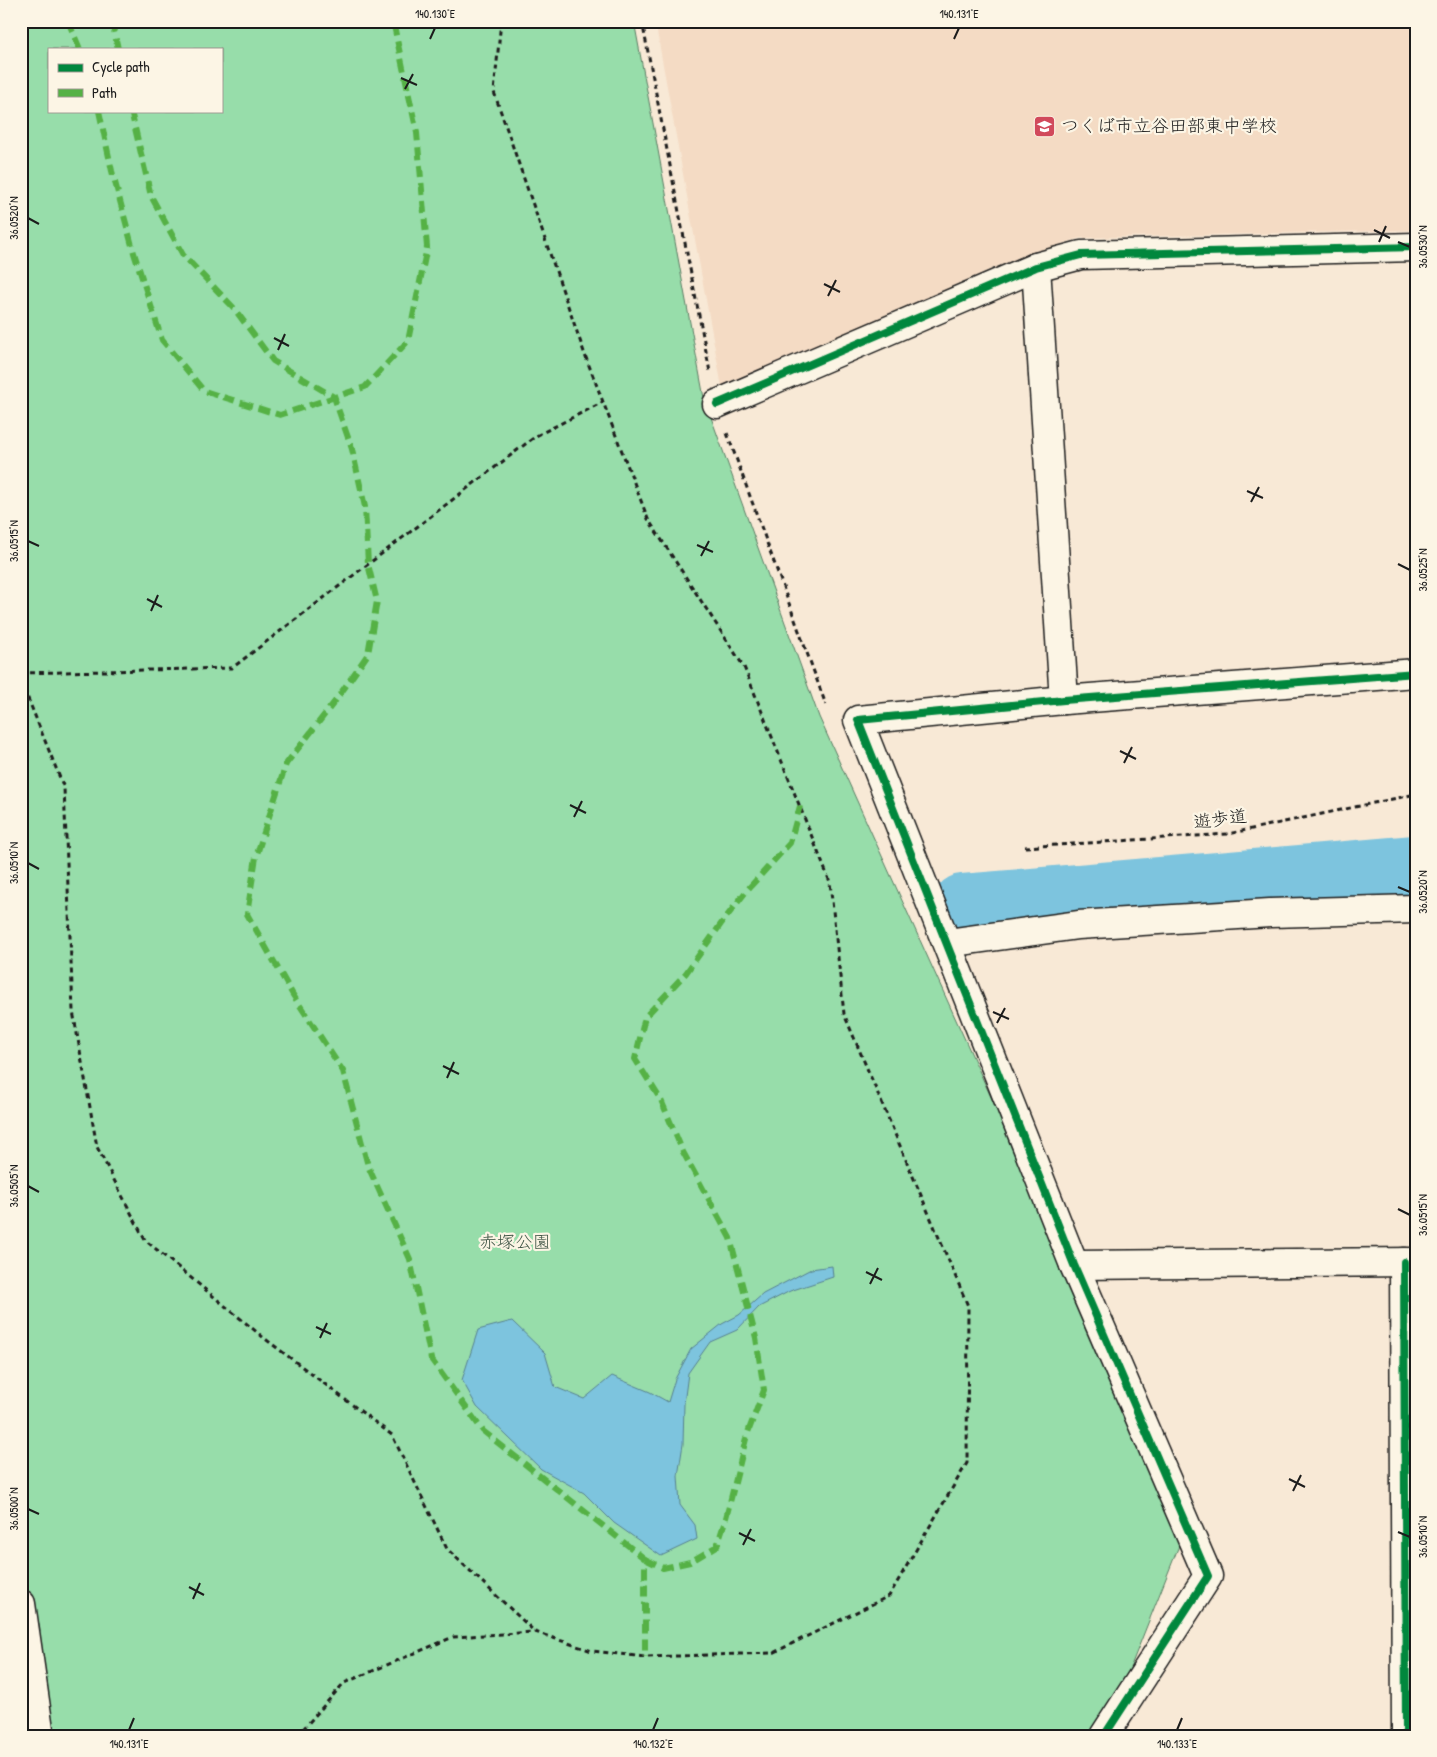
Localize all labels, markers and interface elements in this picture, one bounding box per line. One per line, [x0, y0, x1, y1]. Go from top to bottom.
text: 140.130°E [415, 5, 456, 22]
text: 140.131°E [940, 5, 979, 22]
legend [48, 48, 222, 112]
text: Cycle path [92, 56, 150, 77]
text: Path [92, 82, 117, 103]
place label: つくば市立谷田部東中学校 [1061, 113, 1277, 138]
school or university icon: つくば市立谷田部東中学校 [1033, 114, 1057, 138]
text: 36.0520°N [5, 196, 22, 240]
text: 36.0530°N [1414, 225, 1431, 269]
text: 36.0515°N [5, 520, 22, 562]
text: 36.0525°N [1414, 548, 1431, 592]
street label: 遊歩道 [1192, 803, 1248, 834]
text: 36.0510°N [5, 842, 22, 884]
text: 36.0520°N [1414, 870, 1431, 914]
text: 36.0505°N [5, 1165, 22, 1207]
text: 36.0515°N [1414, 1194, 1431, 1236]
park label: 赤塚公園 [479, 1229, 551, 1254]
text: 36.0500°N [5, 1487, 22, 1531]
text: 36.0510°N [1414, 1516, 1431, 1558]
text: 140.131°E [110, 1735, 149, 1752]
text: 140.132°E [633, 1735, 674, 1752]
text: 140.133°E [1157, 1735, 1198, 1752]

